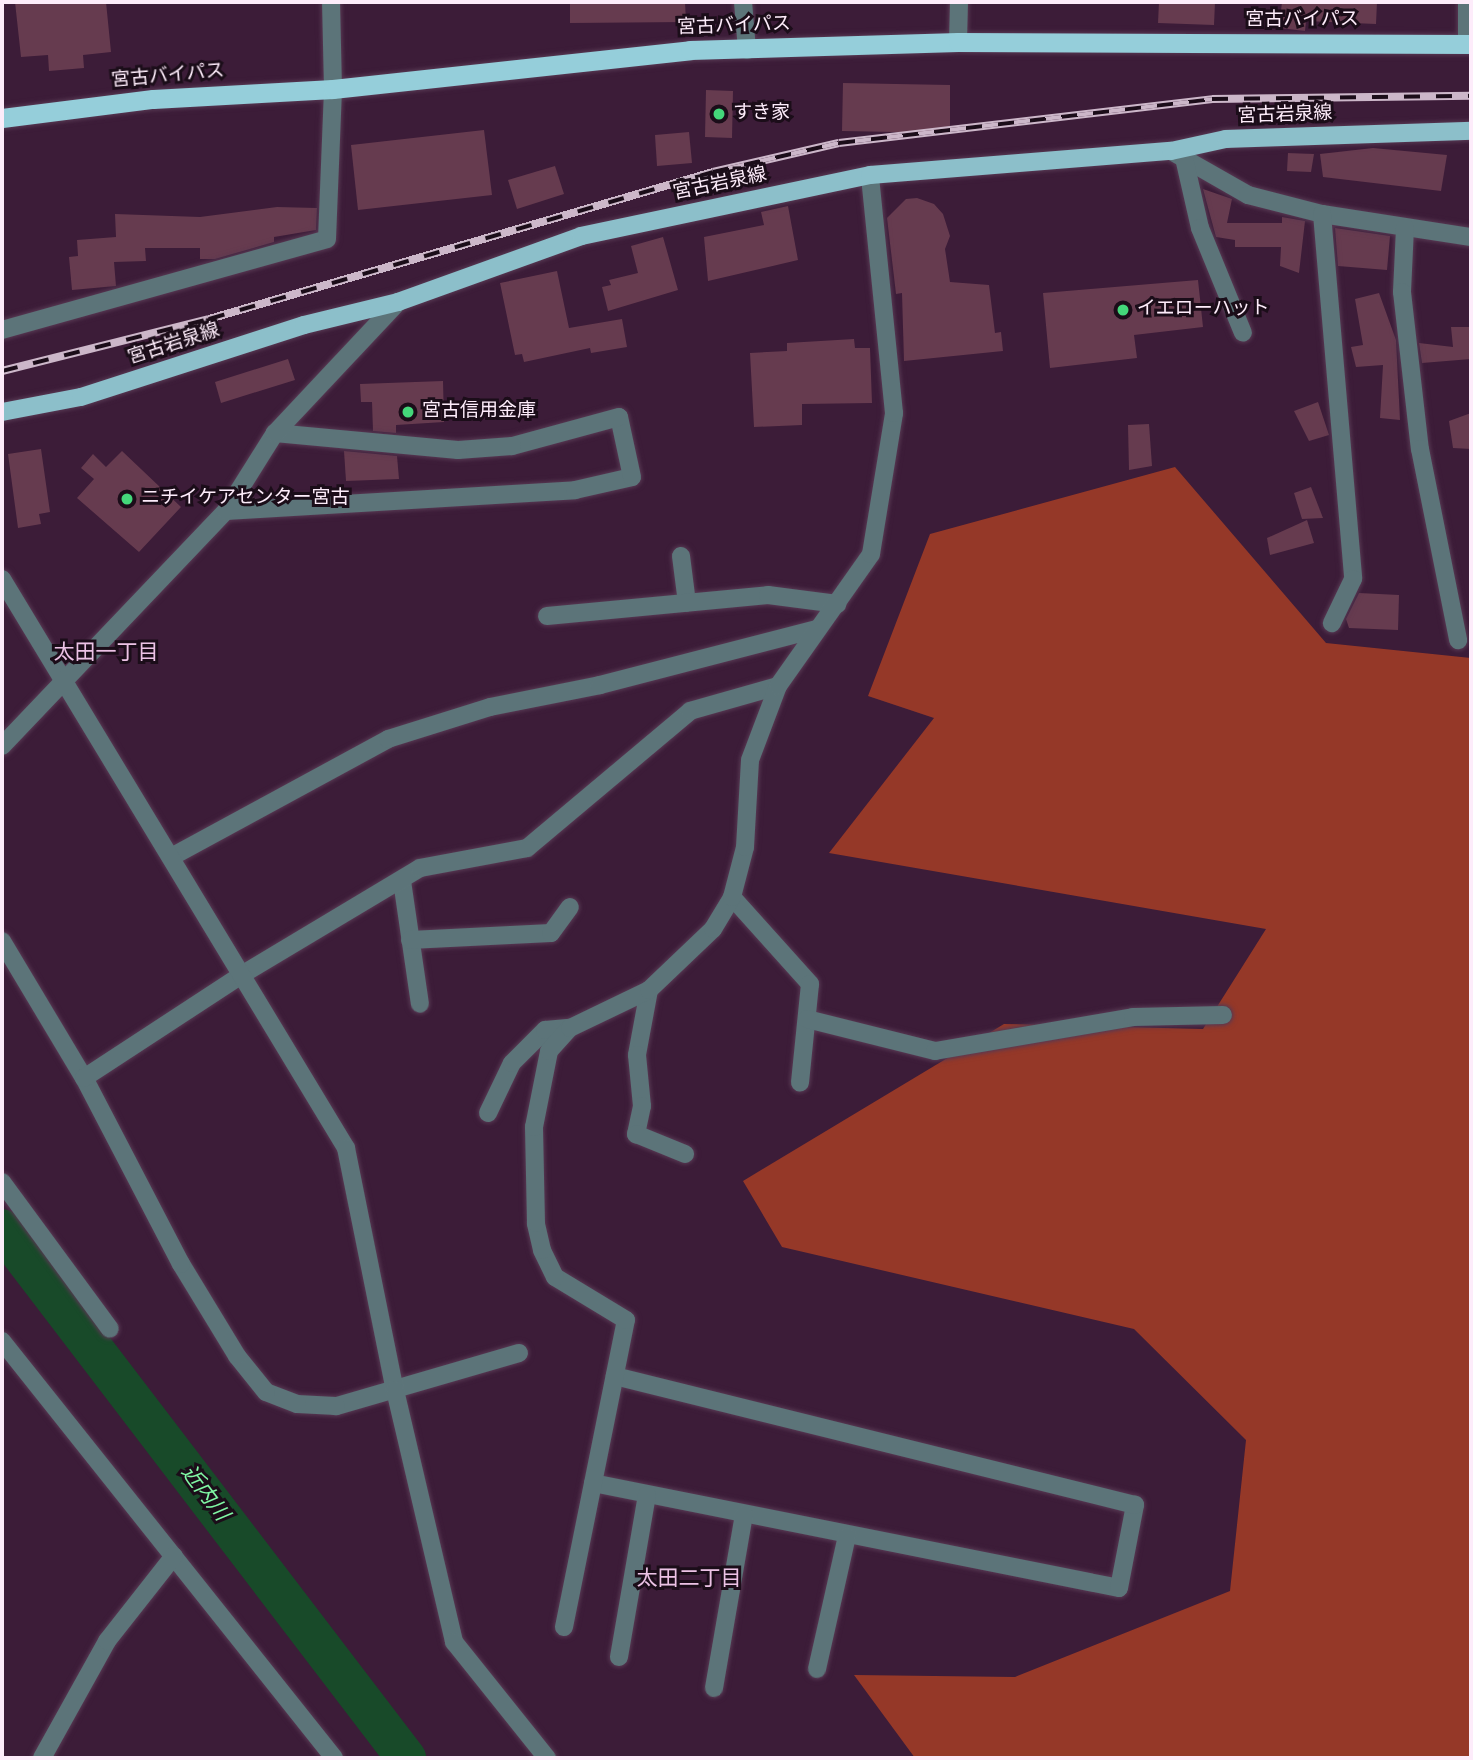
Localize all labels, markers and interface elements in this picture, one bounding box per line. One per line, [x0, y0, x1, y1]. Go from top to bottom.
street label: 宮古バイパス [1245, 10, 1359, 32]
street label: 宮古バイパス [677, 14, 791, 40]
street label: 宮古バイパス [110, 61, 226, 93]
place label: すき家 [733, 103, 790, 125]
street label: 宮古岩泉線 [1237, 103, 1333, 129]
marker: すき家 [711, 106, 727, 122]
street label: 宮古岩泉線 [671, 164, 769, 206]
place label: イエローハット [1137, 299, 1270, 321]
marker: イエローハット [1115, 302, 1131, 318]
street label: 宮古岩泉線 [125, 319, 223, 371]
place label: 宮古信用金庫 [422, 401, 536, 423]
marker: 宮古信用金庫 [400, 404, 416, 420]
place label: ニチイケアセンター宮古 [141, 488, 350, 510]
marker: ニチイケアセンター宮古 [119, 491, 135, 507]
district label: 太田一丁目 [54, 641, 158, 667]
water label: 近内川 [175, 1461, 233, 1527]
district label: 太田二丁目 [637, 1567, 741, 1593]

